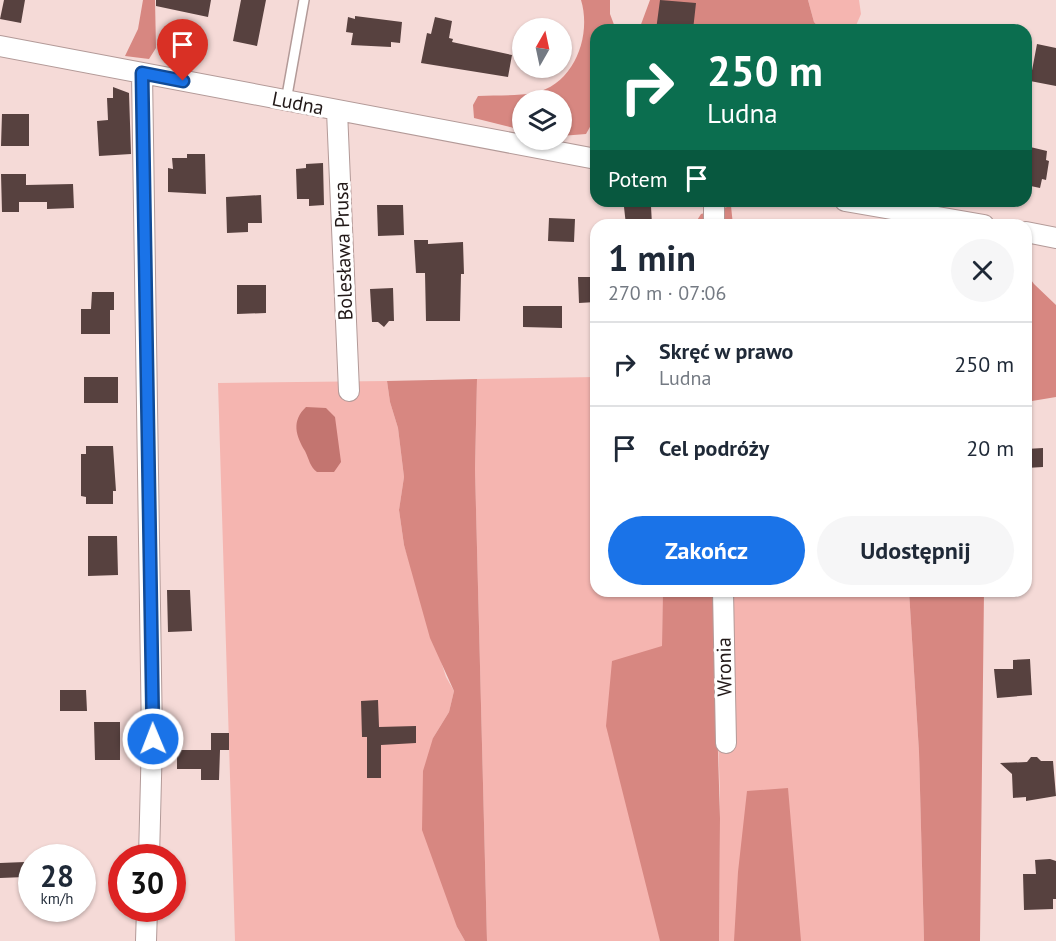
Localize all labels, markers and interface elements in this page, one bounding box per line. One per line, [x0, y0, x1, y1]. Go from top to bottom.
north arrow [512, 18, 572, 78]
map controls [512, 18, 572, 150]
pin [157, 19, 208, 81]
icon: arrive [166, 28, 199, 61]
text: 250 m [707, 43, 823, 98]
icon: right [608, 48, 686, 126]
street label: Ludna [270, 85, 326, 121]
button: layers [512, 90, 572, 150]
text: Ludna [707, 96, 778, 130]
icon: arrive [680, 162, 713, 195]
text: Potem [608, 165, 668, 193]
street label: Bolesława Prusa [328, 181, 358, 321]
text: 1 min [608, 234, 696, 281]
button: close [951, 239, 1014, 302]
text: 270 m · 07:06 [608, 280, 726, 306]
text: Skręć w prawo [659, 337, 793, 365]
icon: right [608, 348, 641, 381]
text: 250 m [954, 350, 1014, 378]
text: Ludna [659, 365, 711, 391]
icon: arrive [608, 432, 641, 465]
text: Cel podróży [659, 434, 769, 462]
text: 20 m [966, 434, 1014, 462]
button: Zakończ [608, 516, 805, 585]
button: Udostępnij [817, 516, 1014, 585]
street label: Wronia [710, 637, 738, 697]
position arrow [121, 707, 185, 771]
speed limit sign: 30 [108, 844, 186, 922]
text: 28 [40, 856, 74, 895]
text: km/h [41, 889, 73, 908]

